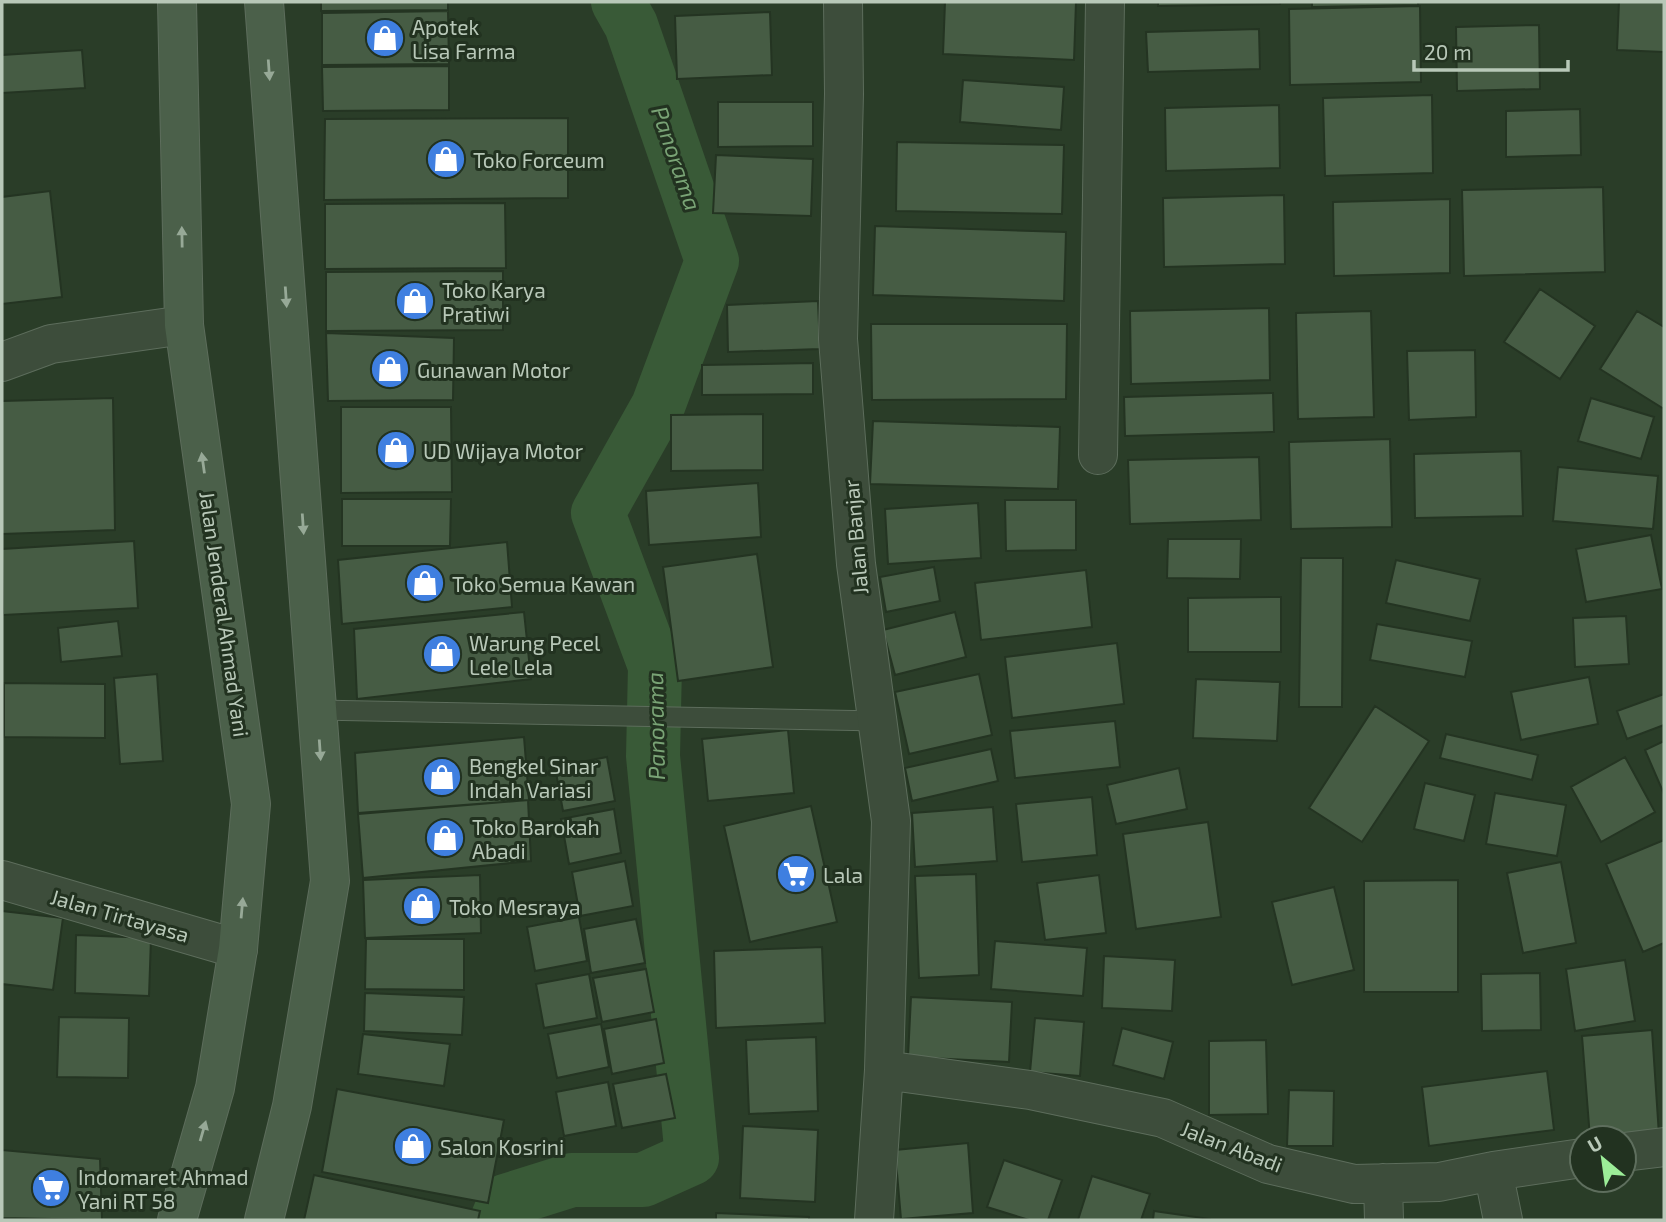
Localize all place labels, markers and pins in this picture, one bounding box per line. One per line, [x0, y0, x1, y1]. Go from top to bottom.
place label: Apotek Lisa Farma [412, 14, 516, 63]
shop icon: Apotek Lisa Farma [364, 17, 406, 59]
shop icon: Toko Forceum [425, 138, 467, 180]
place label: Toko Forceum [473, 147, 605, 172]
place label: Toko Karya Pratiwi [442, 277, 546, 326]
shop icon: Toko Karya Pratiwi [394, 280, 436, 322]
shop icon: Gunawan Motor [369, 348, 411, 390]
place label: Gunawan Motor [417, 357, 571, 382]
shop icon: UD Wijaya Motor [375, 429, 417, 471]
place label: UD Wijaya Motor [423, 438, 584, 464]
shop icon: Toko Semua Kawan [404, 562, 446, 604]
place label: Toko Semua Kawan [452, 571, 635, 596]
place label: Warung Pecel Lele Lela [469, 630, 601, 679]
shop icon: Warung Pecel Lele Lela [421, 633, 463, 675]
place label: Bengkel Sinar Indah Variasi [469, 753, 599, 802]
shop icon: Bengkel Sinar Indah Variasi [421, 756, 463, 798]
place label: Toko Barokah Abadi [472, 814, 600, 863]
shop icon: Toko Barokah Abadi [424, 817, 466, 859]
supermarket icon: Lala [775, 853, 817, 895]
place label: Lala [823, 862, 863, 887]
shop icon: Toko Mesraya [401, 885, 443, 927]
place label: Toko Mesraya [449, 894, 581, 919]
shop icon: Salon Kosrini [392, 1125, 434, 1167]
place label: Salon Kosrini [440, 1134, 564, 1159]
place label: Indomaret Ahmad Yani RT 58 [78, 1164, 248, 1213]
supermarket icon: Indomaret Ahmad Yani RT 58 [30, 1167, 72, 1209]

